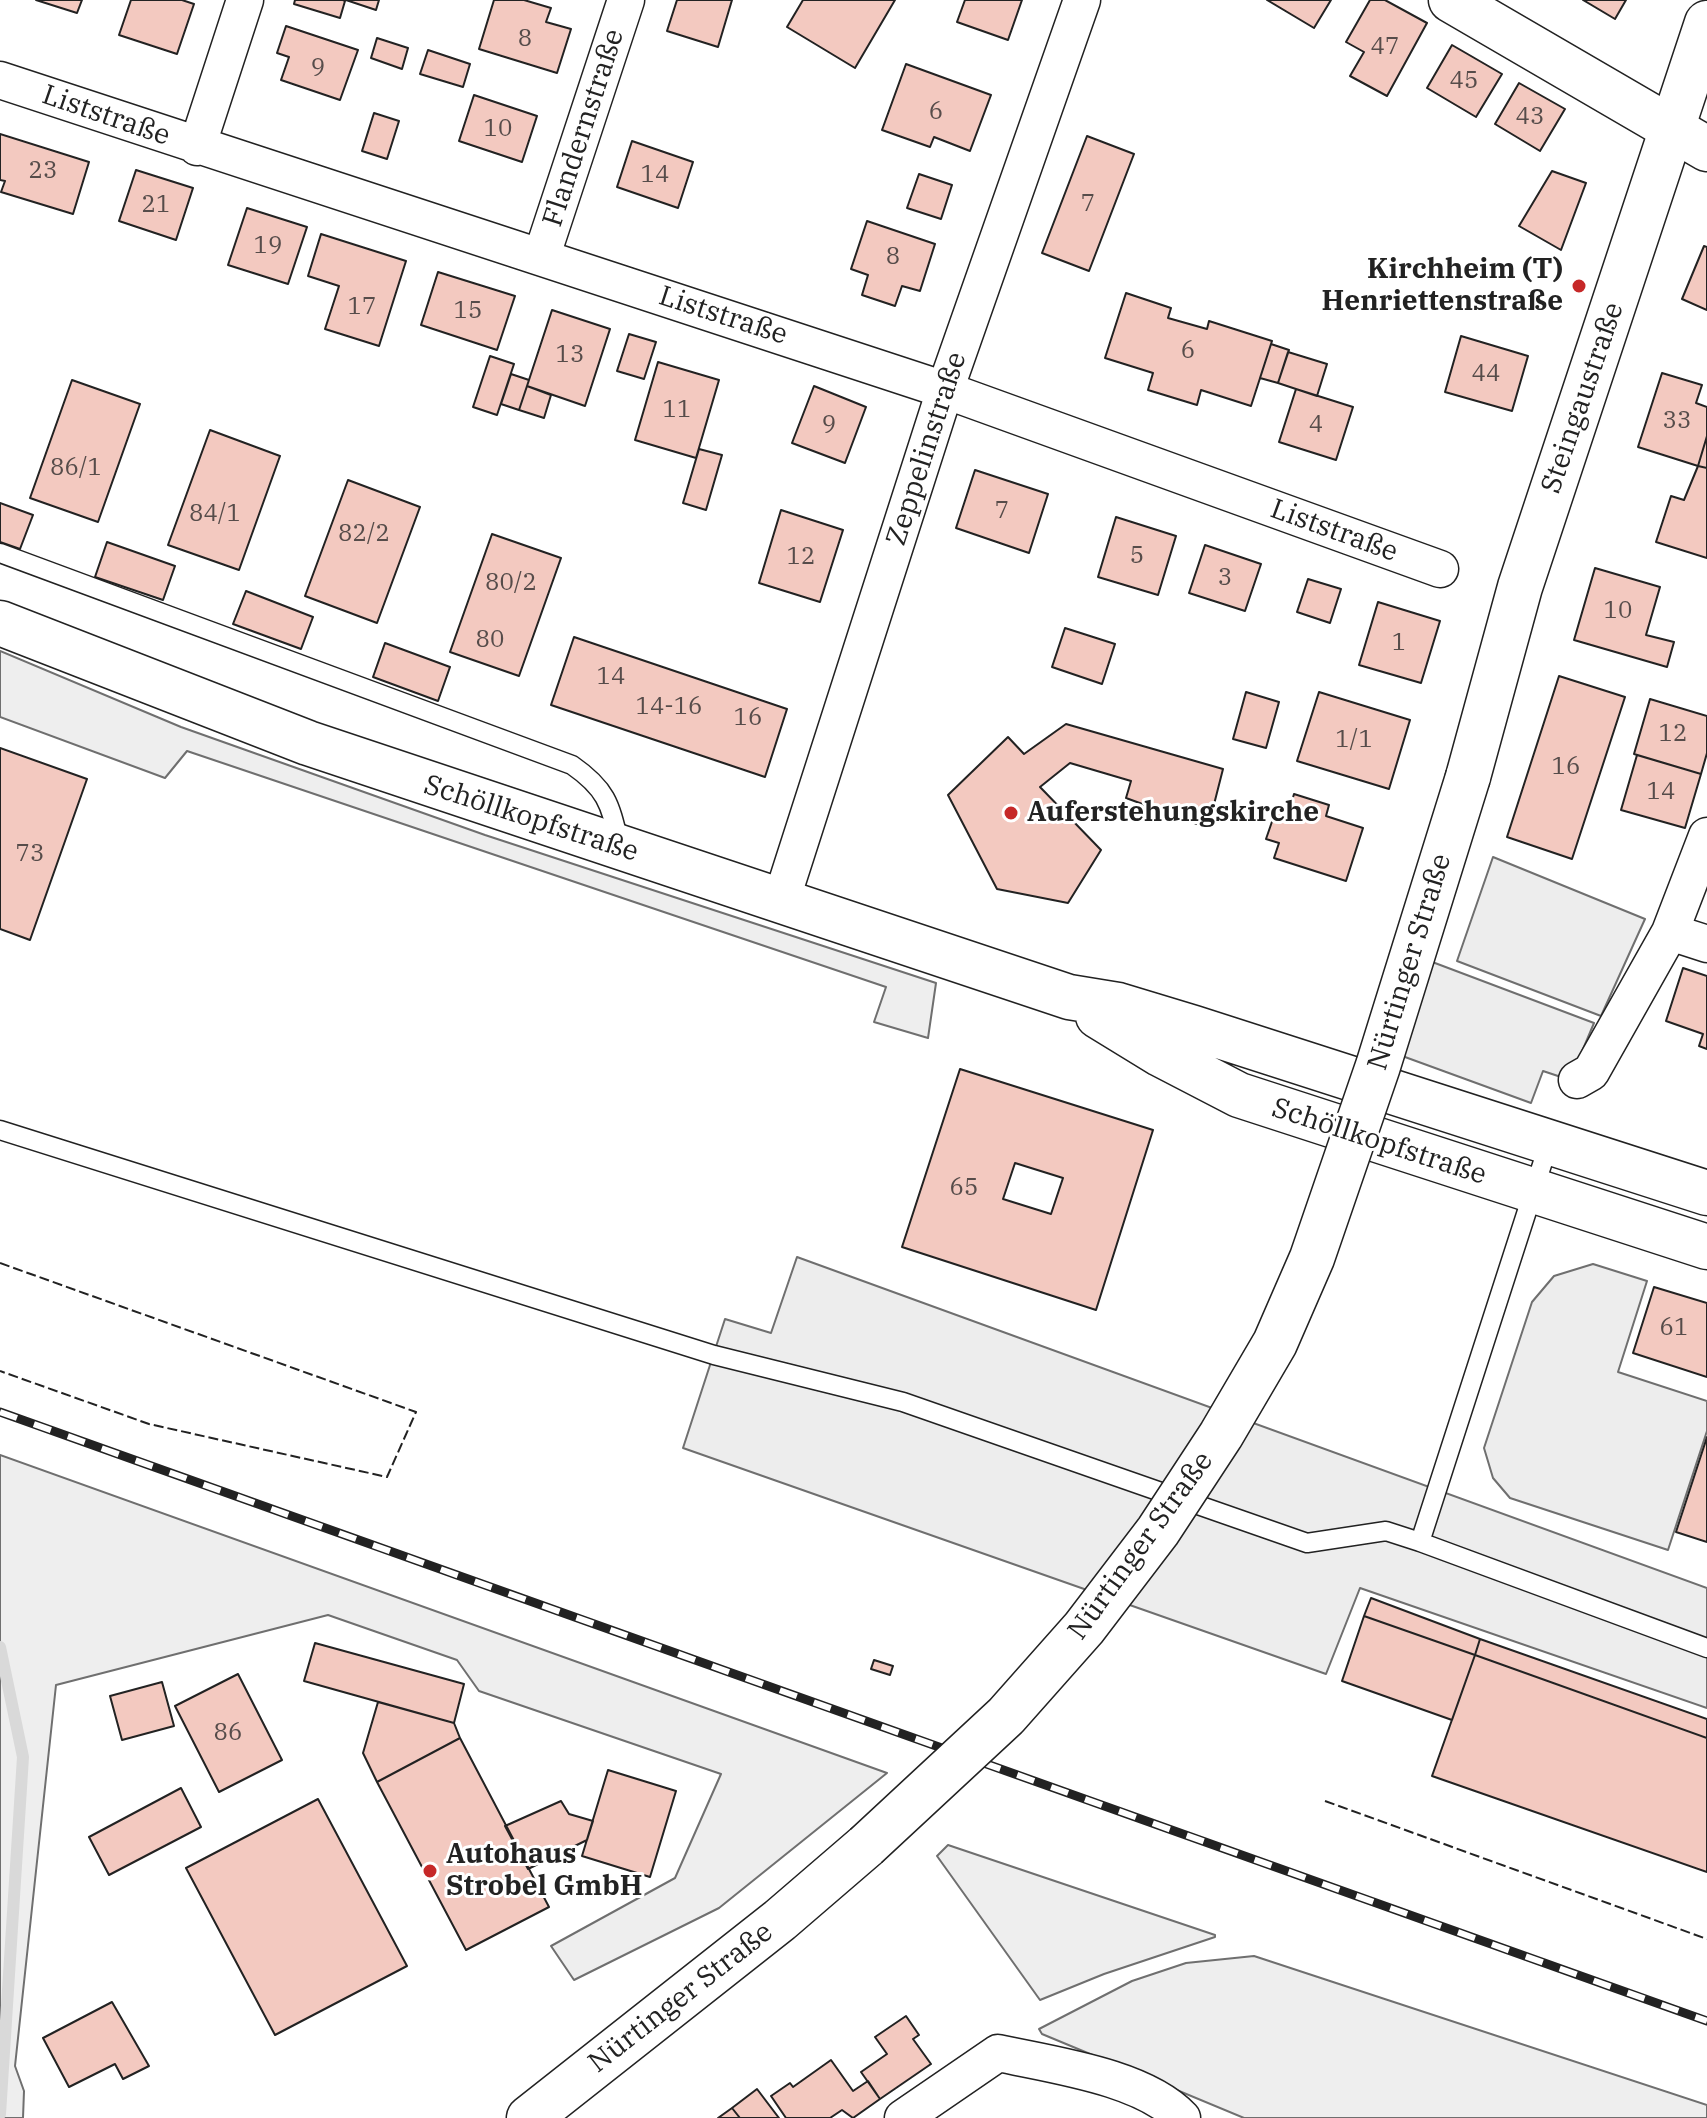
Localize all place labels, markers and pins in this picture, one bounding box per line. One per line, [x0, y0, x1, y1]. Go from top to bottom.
place label: Kirchheim (T) Henriettenstraße [1322, 253, 1563, 319]
marker: Kirchheim (T) Henriettenstraße [1570, 277, 1588, 295]
place label: Auferstehungskirche [1027, 796, 1319, 830]
marker: Auferstehungskirche [1002, 804, 1020, 822]
place label: Autohaus Strobel GmbH [446, 1838, 642, 1904]
marker: Autohaus Strobel GmbH [421, 1862, 439, 1880]

